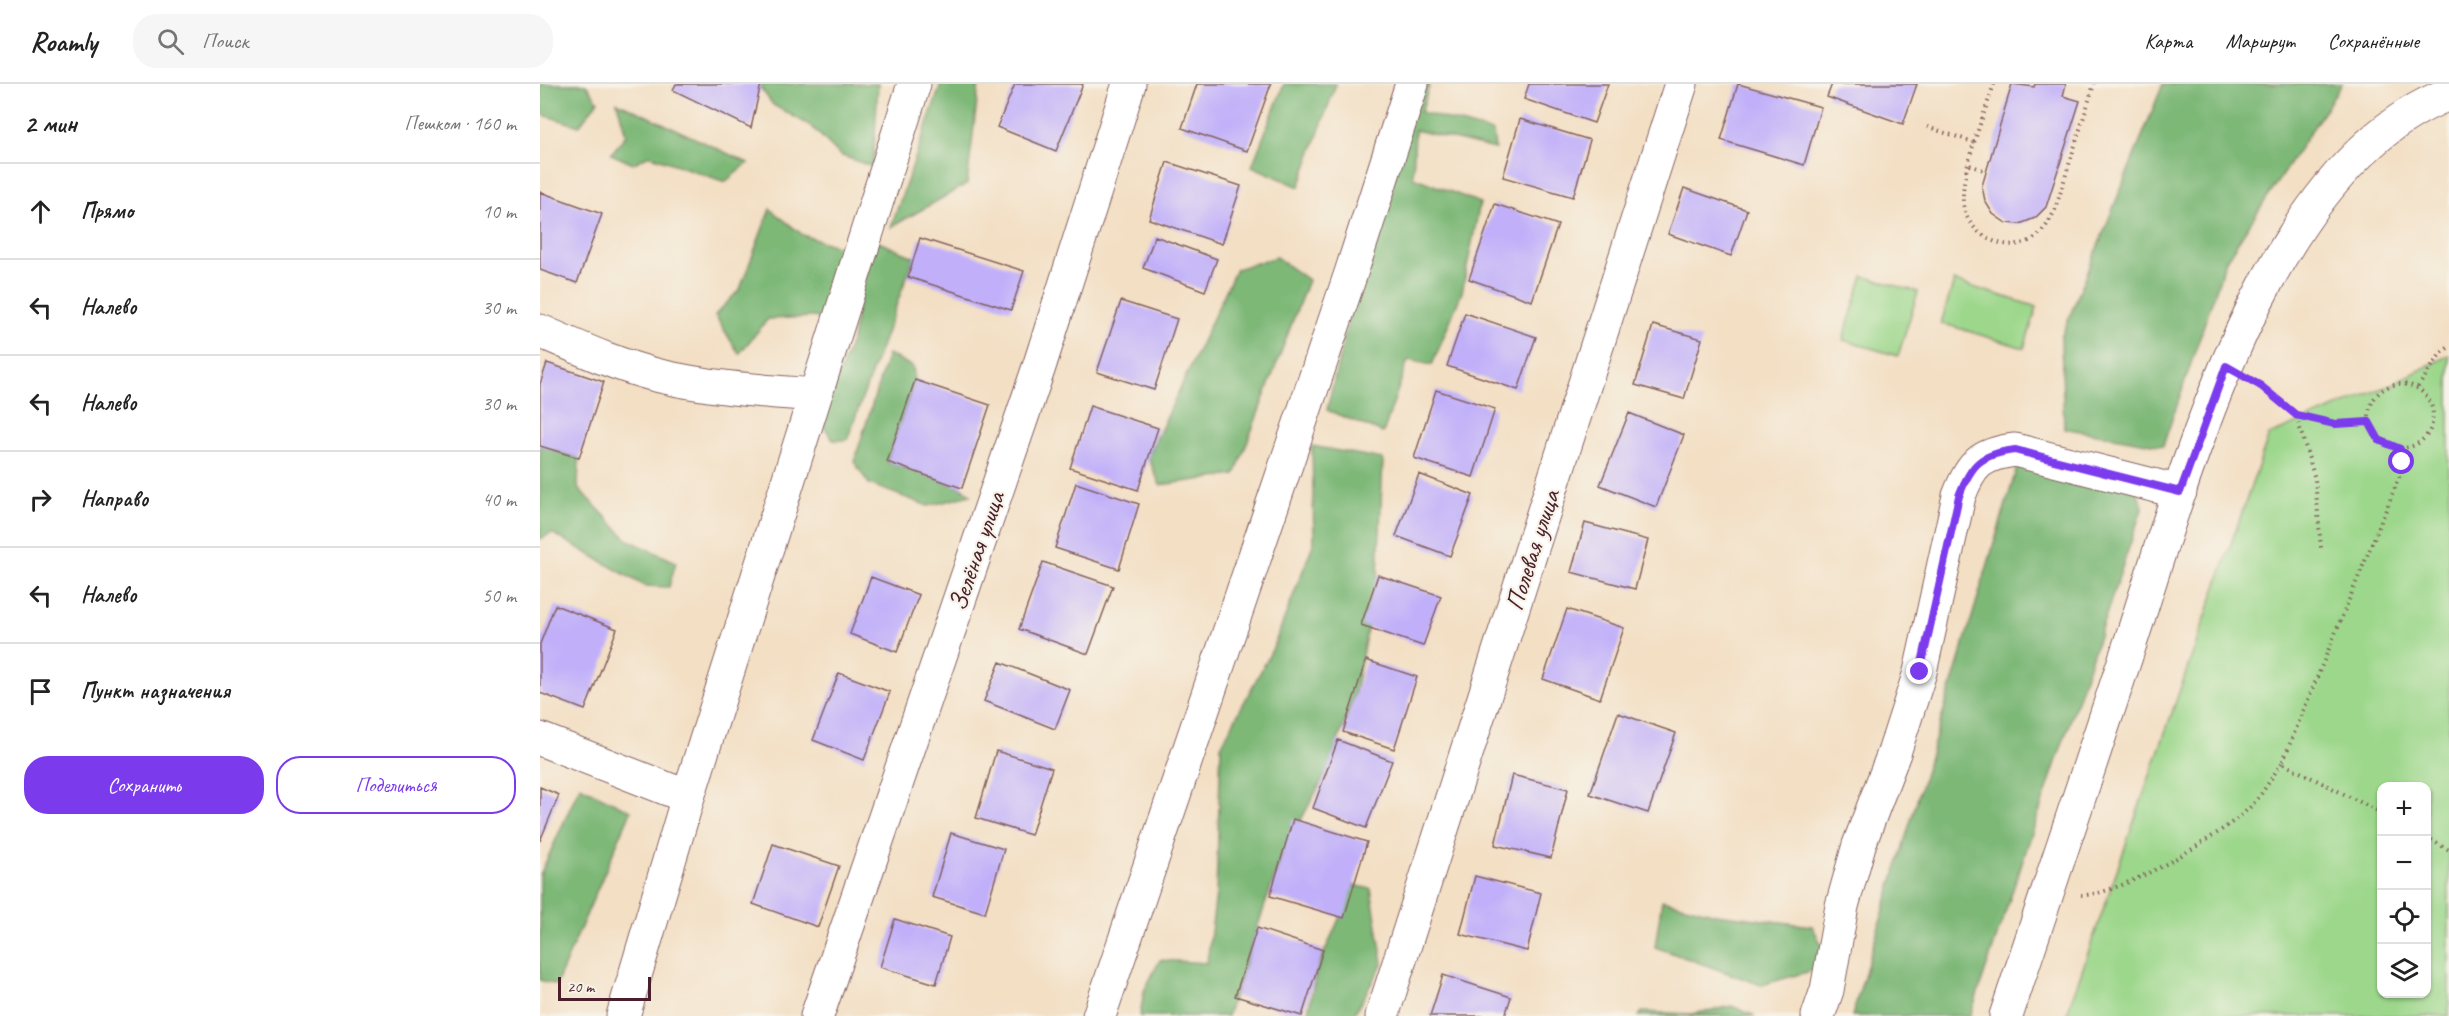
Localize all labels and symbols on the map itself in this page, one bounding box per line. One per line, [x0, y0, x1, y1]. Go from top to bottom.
route start [2388, 448, 2414, 474]
street label: Полевая улица [1498, 484, 1568, 614]
street label: Зелёная улица [941, 486, 1013, 615]
route end [1906, 658, 1932, 684]
scale bar [558, 974, 651, 1002]

